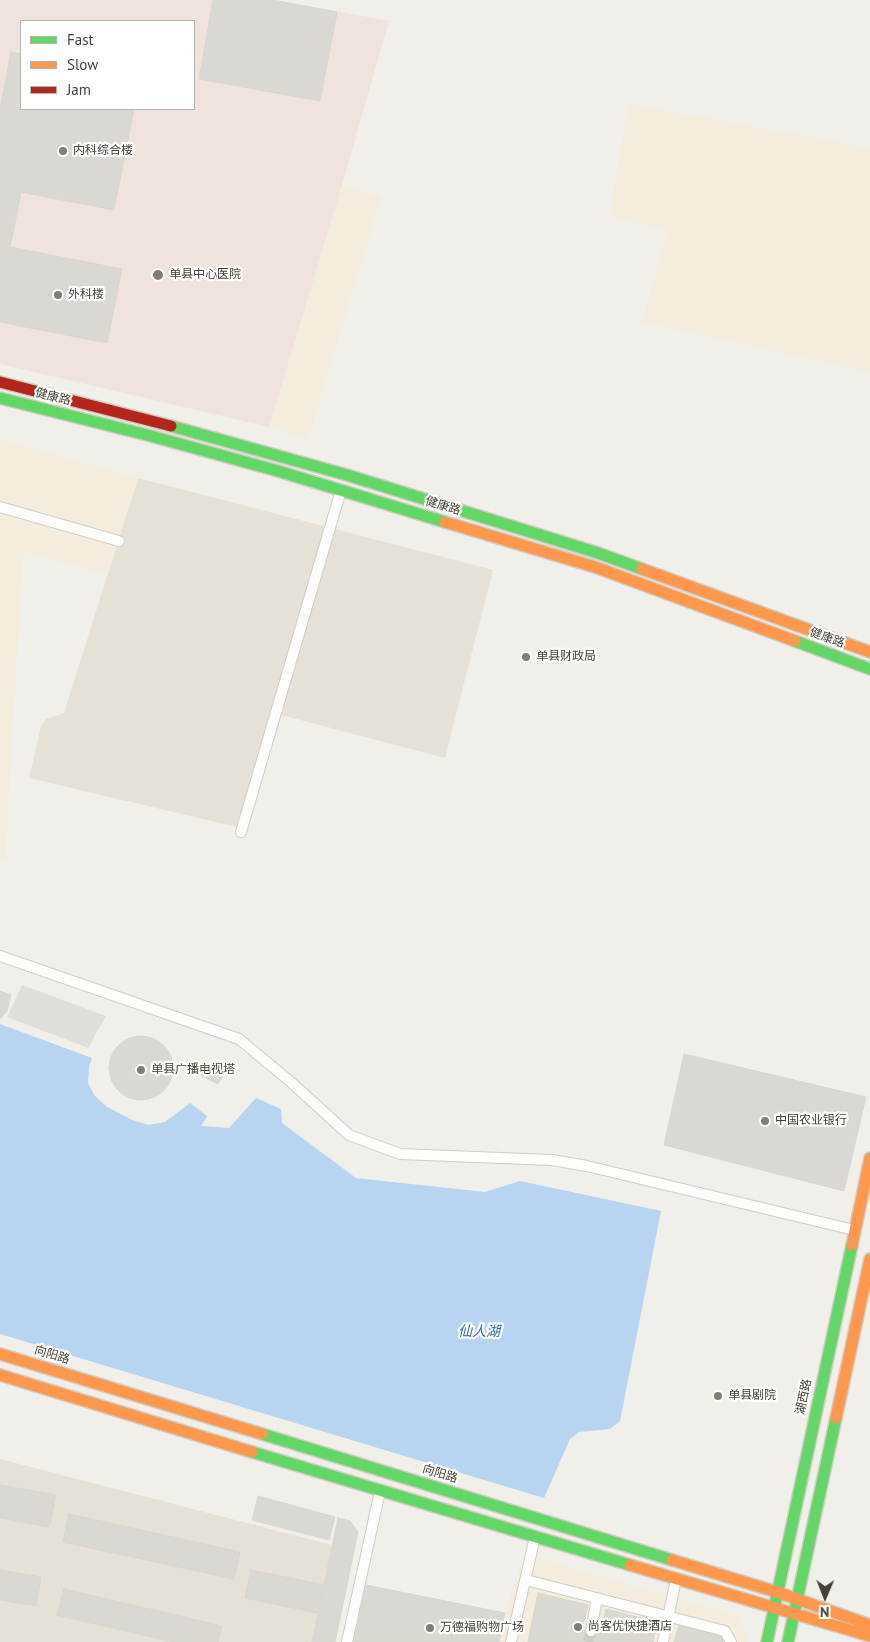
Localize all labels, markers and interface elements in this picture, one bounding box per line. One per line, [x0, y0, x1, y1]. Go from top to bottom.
legend [20, 20, 195, 110]
text: Fast [67, 30, 94, 49]
text: Slow [67, 55, 98, 74]
text: Jam [67, 80, 91, 99]
place label: 内科综合楼 [73, 144, 133, 158]
marker: 内科综合楼 [57, 145, 69, 157]
marker: 单县中心医院 [151, 268, 165, 282]
place label: 单县中心医院 [169, 268, 241, 282]
place label: 外科楼 [68, 288, 104, 302]
marker: 外科楼 [52, 289, 64, 301]
street label: 健康路 [34, 386, 72, 408]
street label: 健康路 [424, 494, 462, 518]
street label: 健康路 [808, 625, 846, 651]
place label: 单县财政局 [536, 650, 596, 664]
marker: 单县财政局 [520, 651, 532, 663]
place label: 单县广播电视塔 [151, 1063, 235, 1077]
marker: 单县广播电视塔 [135, 1064, 147, 1076]
place label: 中国农业银行 [775, 1114, 847, 1128]
marker: 中国农业银行 [759, 1115, 771, 1127]
water label: 仙人湖 [458, 1324, 500, 1340]
street label: 向阳路 [33, 1343, 71, 1367]
street label: 湖西路 [793, 1378, 815, 1416]
place label: 单县剧院 [728, 1389, 776, 1403]
marker: 单县剧院 [712, 1390, 724, 1402]
street label: 向阳路 [421, 1462, 459, 1486]
north arrow [800, 1572, 850, 1622]
text: N [820, 1603, 830, 1621]
place label: 尚客优快捷酒店 [588, 1620, 672, 1634]
place label: 万德福购物广场 [440, 1621, 524, 1635]
marker: 尚客优快捷酒店 [572, 1621, 584, 1633]
marker: 万德福购物广场 [424, 1622, 436, 1634]

